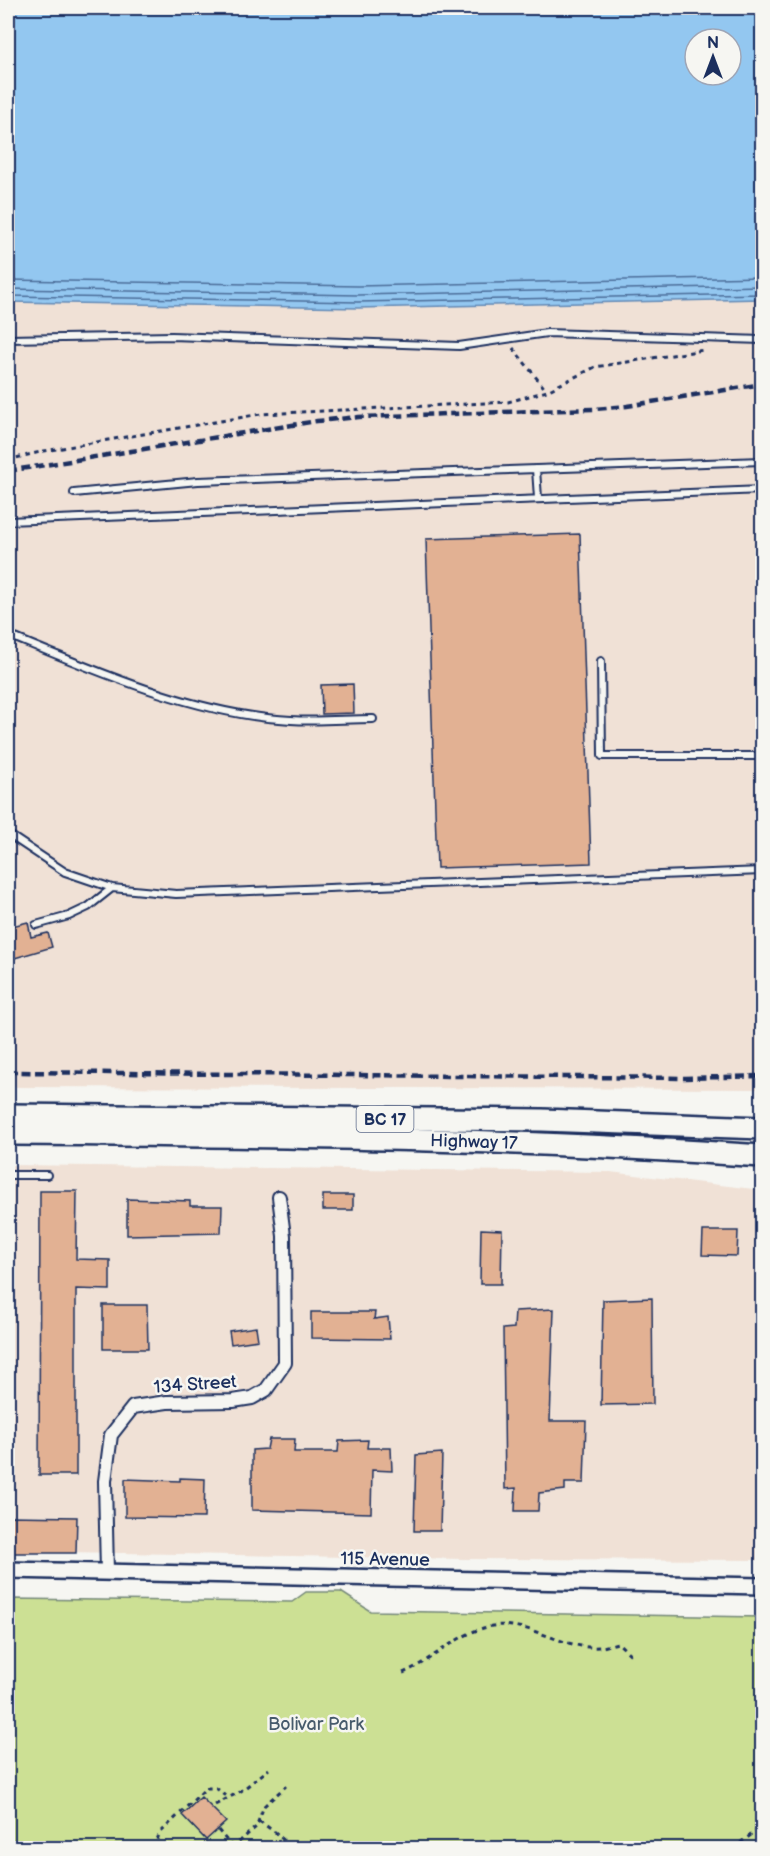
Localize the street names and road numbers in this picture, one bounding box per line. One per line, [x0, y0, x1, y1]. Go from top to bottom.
road number: BC 17 [356, 1106, 414, 1132]
street label: Highway 17 [430, 1130, 518, 1154]
street label: 134 Street [153, 1371, 238, 1398]
street label: 115 Avenue [340, 1548, 430, 1571]

